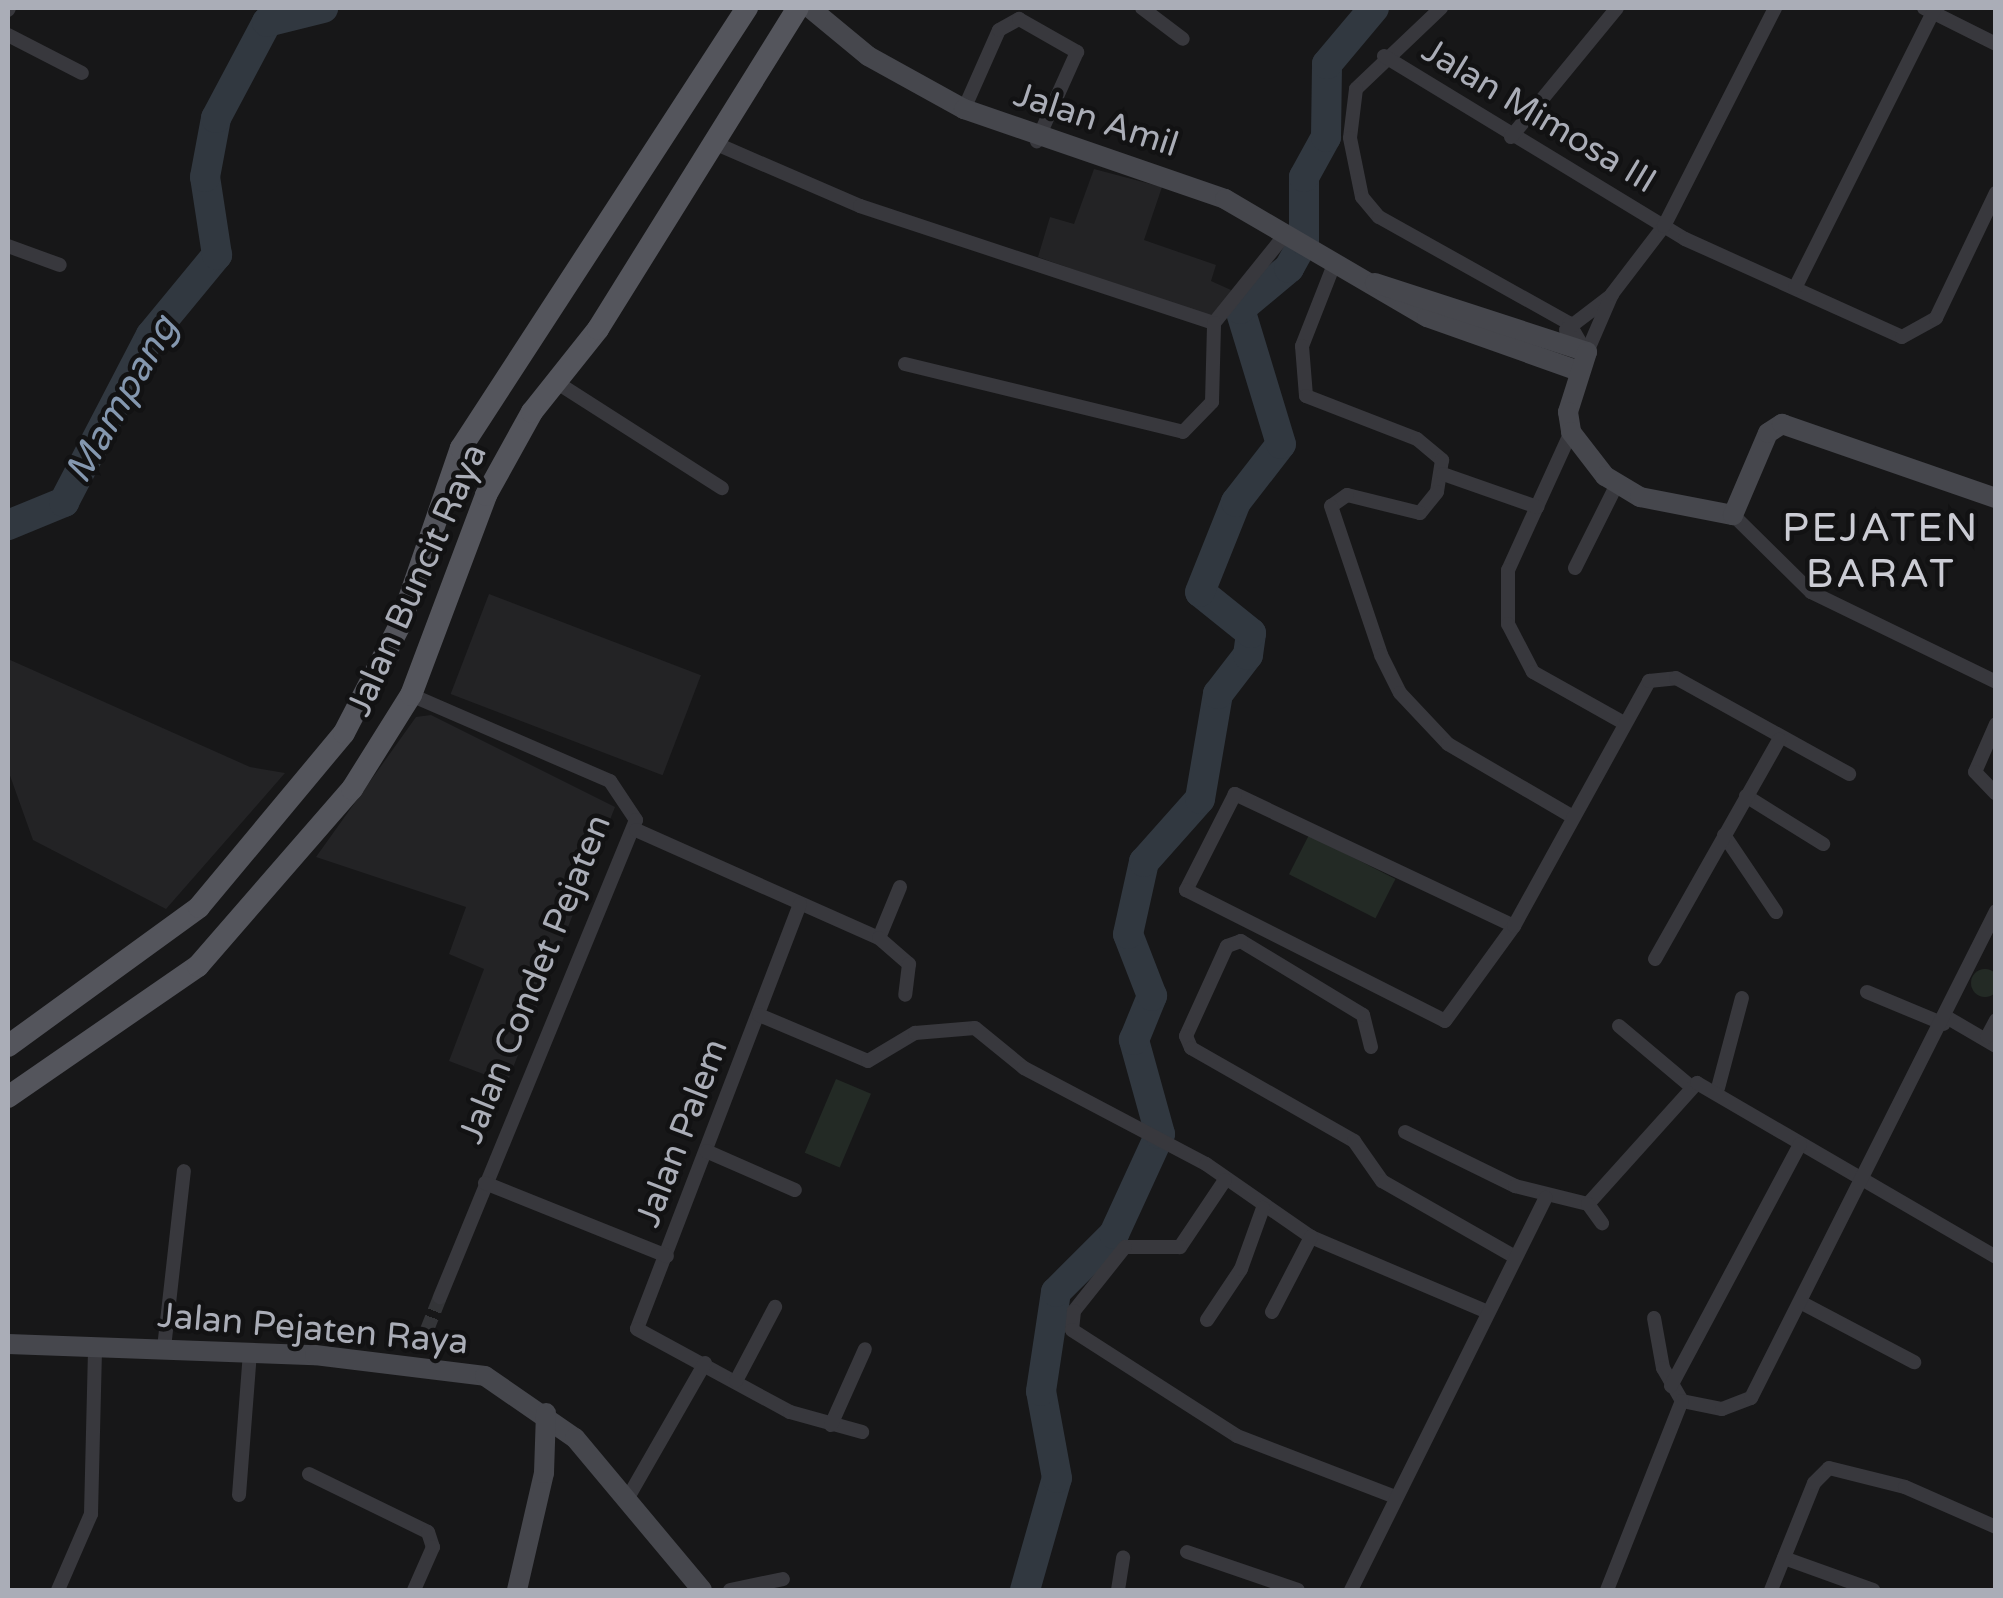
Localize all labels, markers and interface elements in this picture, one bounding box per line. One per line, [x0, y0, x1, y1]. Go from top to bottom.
street label: Jalan Mimosa III [1414, 30, 1664, 202]
street label: Jalan Amil [1009, 74, 1183, 166]
water label: Mampang [56, 308, 188, 492]
street label: Jalan Buncit Raya [338, 437, 496, 723]
district label: PEJATEN BARAT [1782, 504, 1980, 598]
street label: Jalan Condet Pejaten [450, 809, 620, 1149]
street label: Jalan Palem [627, 1033, 737, 1233]
street label: Jalan Pejaten Raya [156, 1294, 470, 1364]

